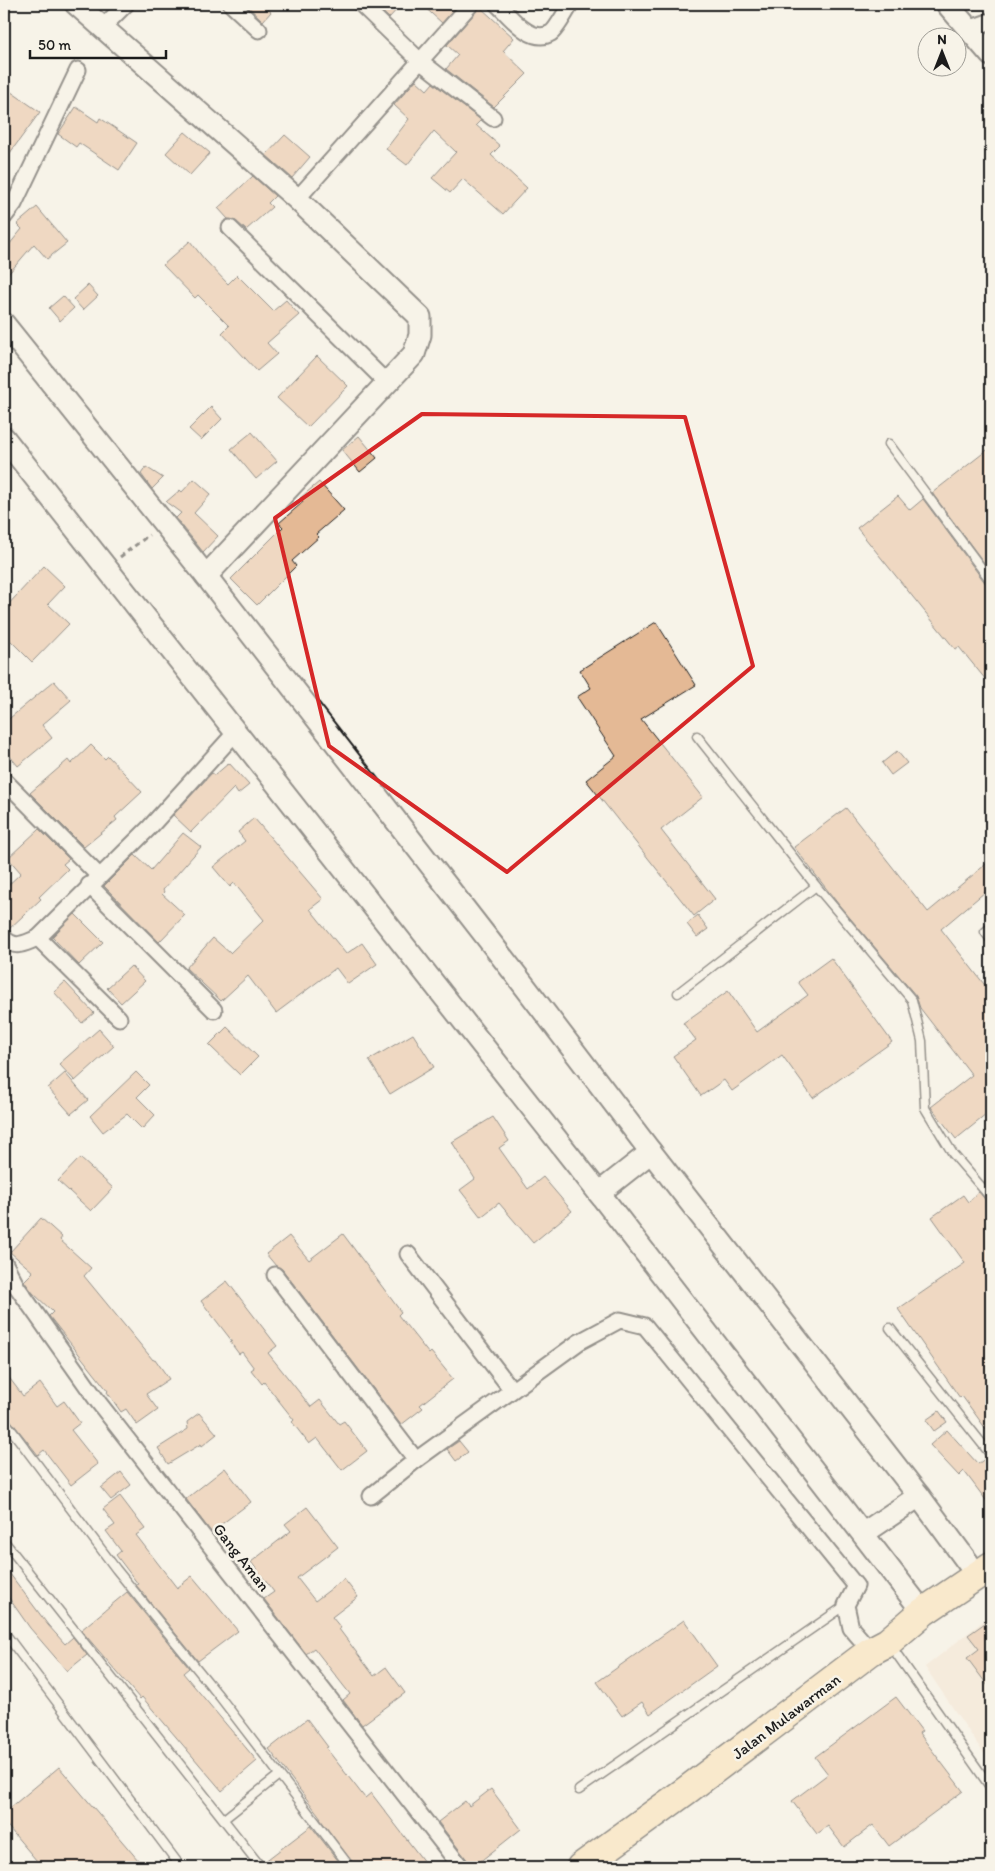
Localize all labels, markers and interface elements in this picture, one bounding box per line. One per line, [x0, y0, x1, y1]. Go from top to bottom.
scale bar [30, 28, 166, 60]
north arrow [918, 28, 968, 78]
text: N [937, 31, 947, 48]
text: 50 m [38, 36, 71, 54]
street label: Gang Aman [209, 1520, 274, 1595]
street label: Jalan Mulawarman [728, 1670, 844, 1763]

